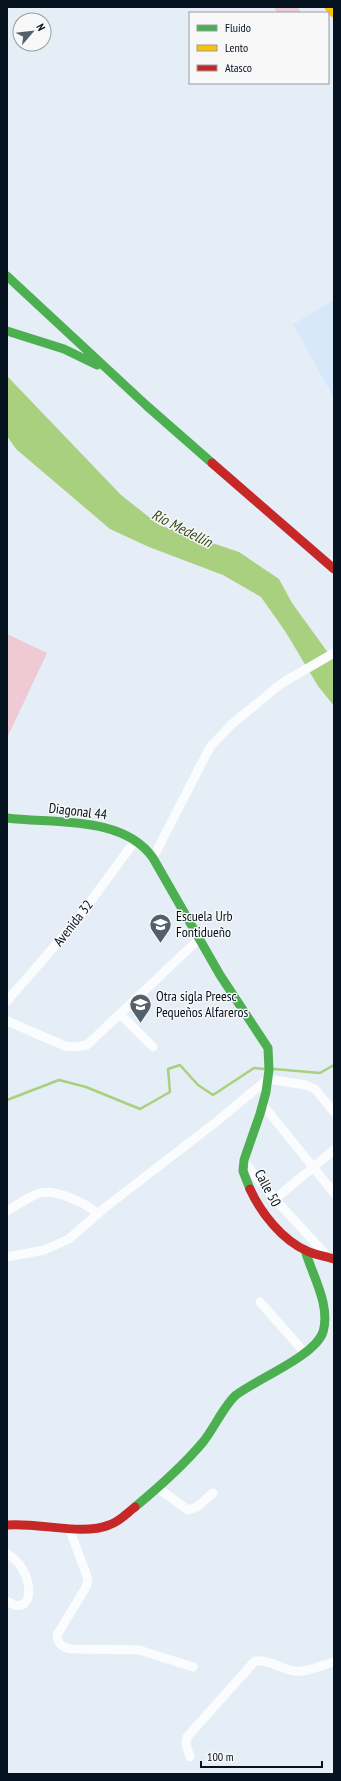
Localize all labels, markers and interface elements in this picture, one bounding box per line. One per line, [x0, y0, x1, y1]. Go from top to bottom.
north arrow [12, 12, 52, 52]
legend [189, 12, 329, 84]
text: Fluido [225, 20, 251, 35]
text: N [33, 21, 48, 33]
text: Lento [225, 40, 248, 55]
text: Atasco [225, 60, 252, 75]
water label: Río Medellín [149, 505, 217, 552]
street label: Diagonal 44 [48, 798, 109, 824]
street label: Avenida 32 [49, 896, 97, 950]
place label: Escuela Urb Fontidueño [176, 907, 233, 941]
school or university icon: Escuela Urb Fontidueño [147, 911, 173, 944]
place label: Otra sigla Preesc Pequeños Alfareros [156, 987, 249, 1021]
school or university icon: Otra sigla Preesc Pequeños Alfareros [127, 991, 153, 1024]
street label: Calle 50 [251, 1166, 285, 1210]
scale bar [201, 1743, 322, 1769]
text: 100 m [207, 1749, 234, 1764]

